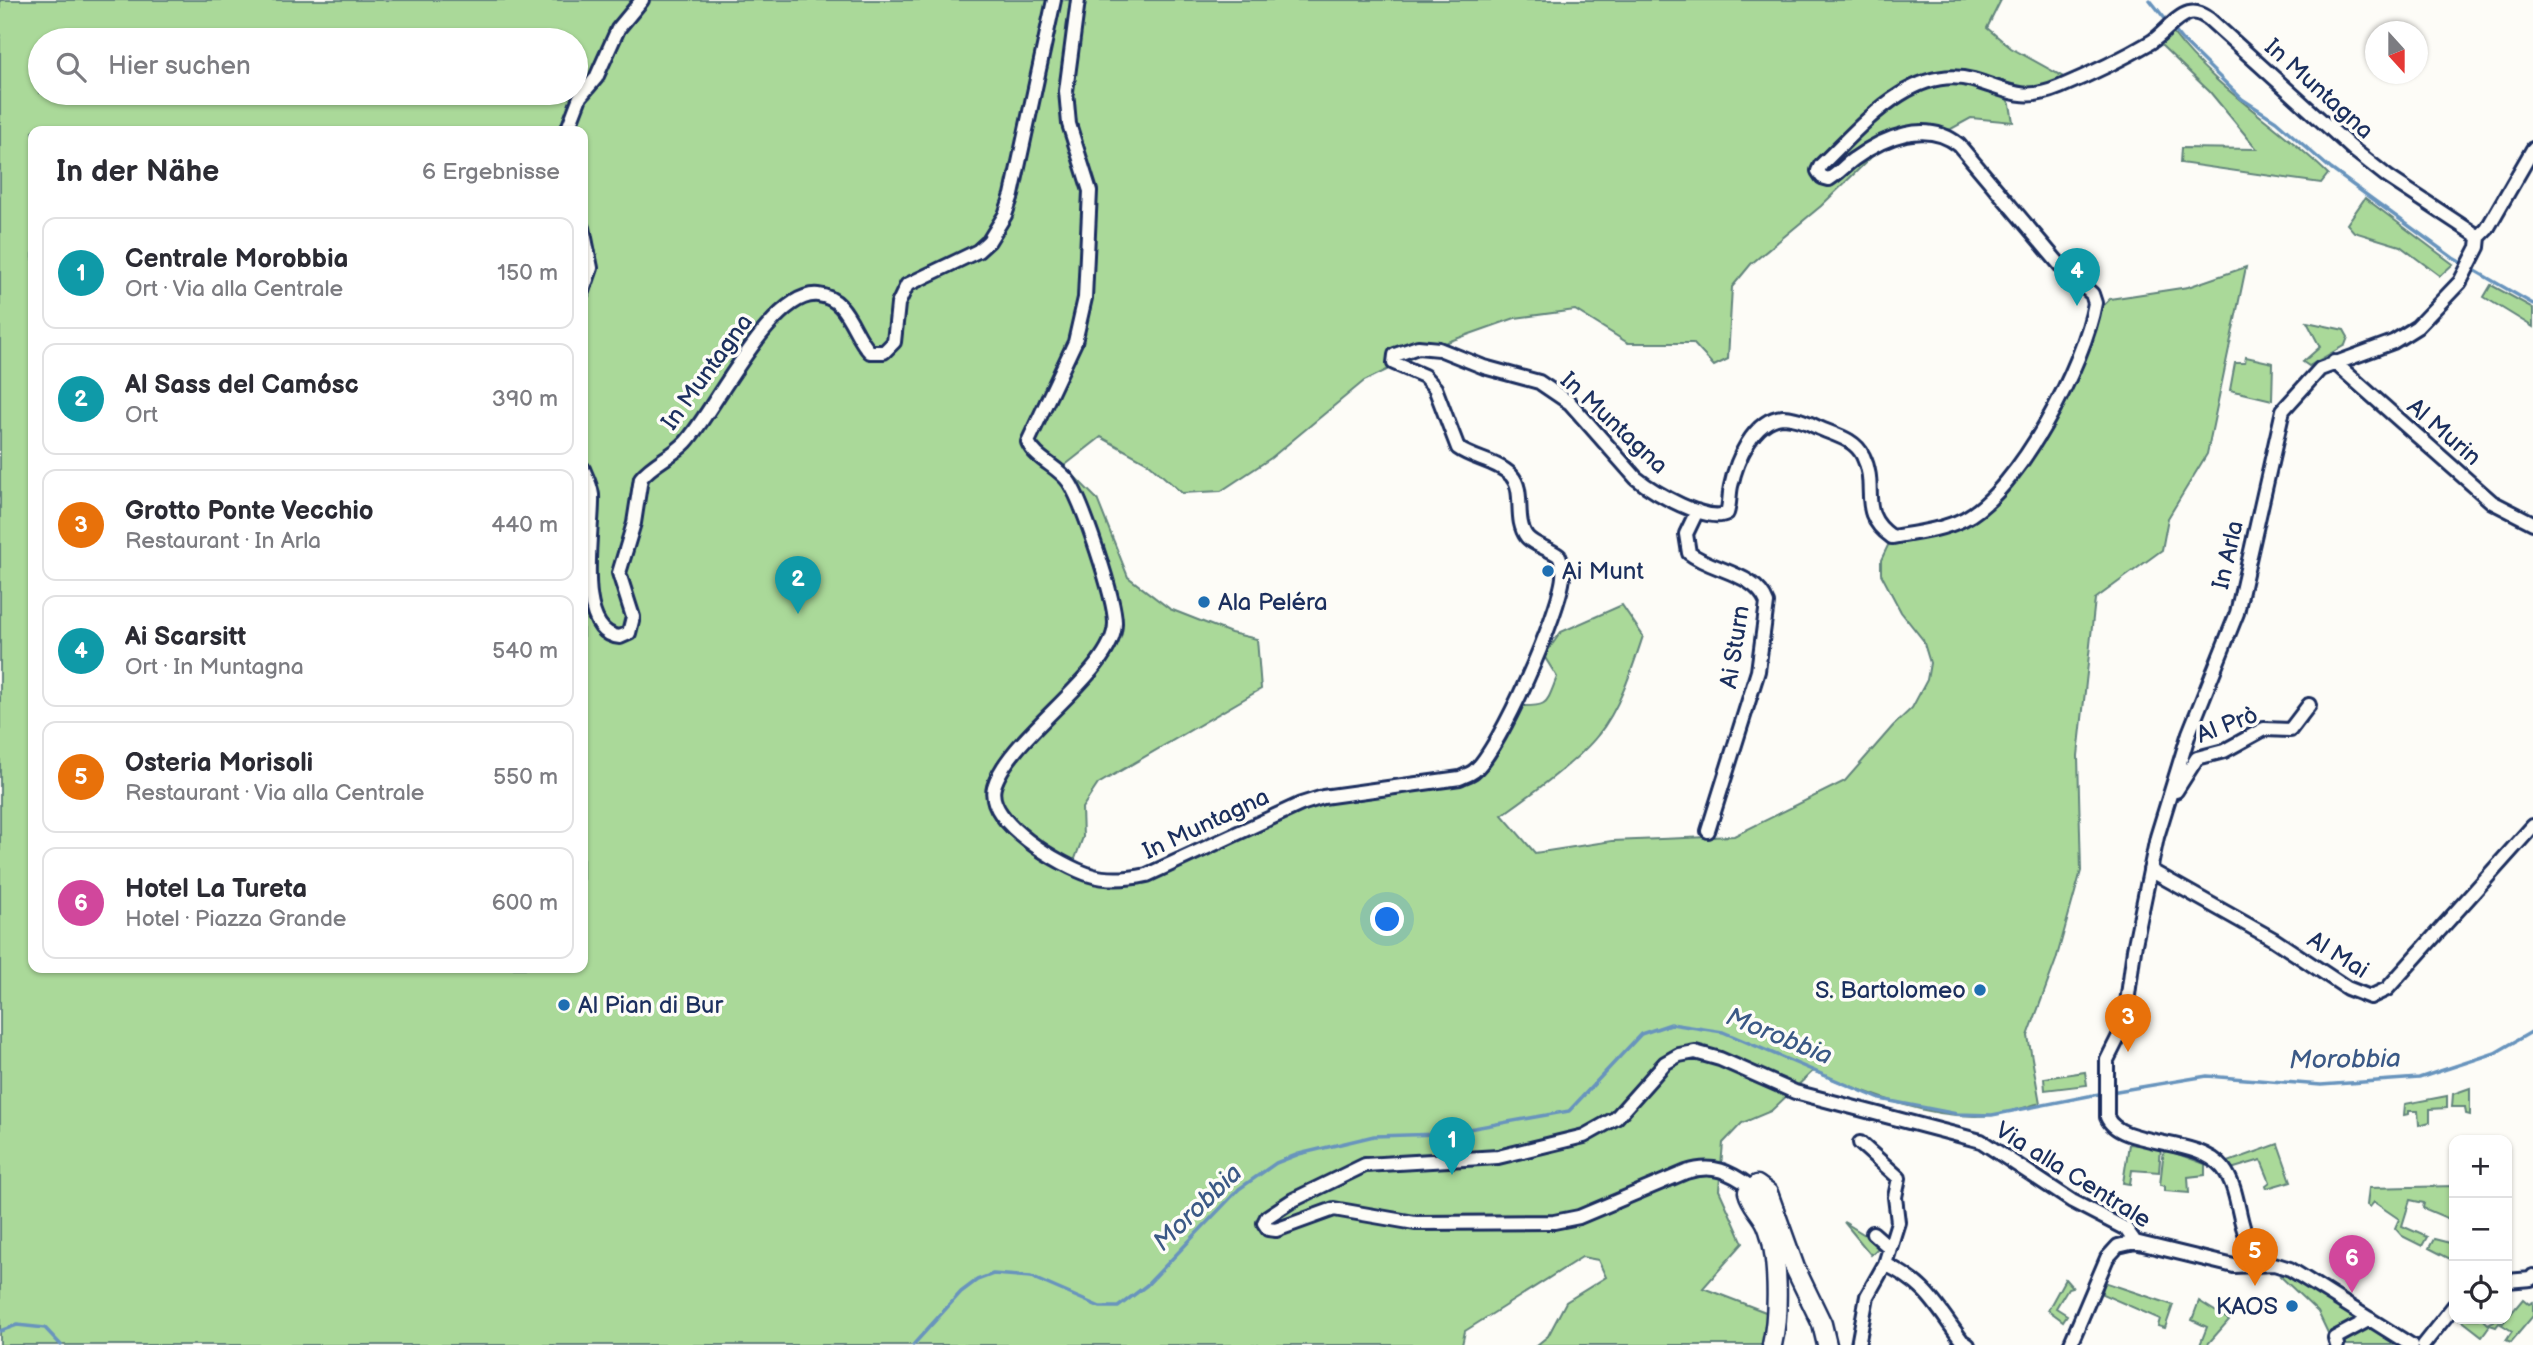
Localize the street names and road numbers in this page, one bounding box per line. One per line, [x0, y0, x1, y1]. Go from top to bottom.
street label: In Muntagna [2259, 33, 2379, 145]
street label: In Muntagna [655, 308, 759, 436]
street label: In Muntagna [1554, 366, 1674, 480]
street label: Al Murin [2401, 392, 2487, 472]
street label: In Arla [2206, 518, 2250, 592]
street label: Ai Sturn [1714, 603, 1756, 691]
street label: Al Prò [2192, 700, 2262, 750]
street label: In Muntagna [1138, 782, 1274, 866]
street label: Al Mai [2302, 925, 2374, 985]
street label: Via alla Centrale [1990, 1116, 2156, 1234]

